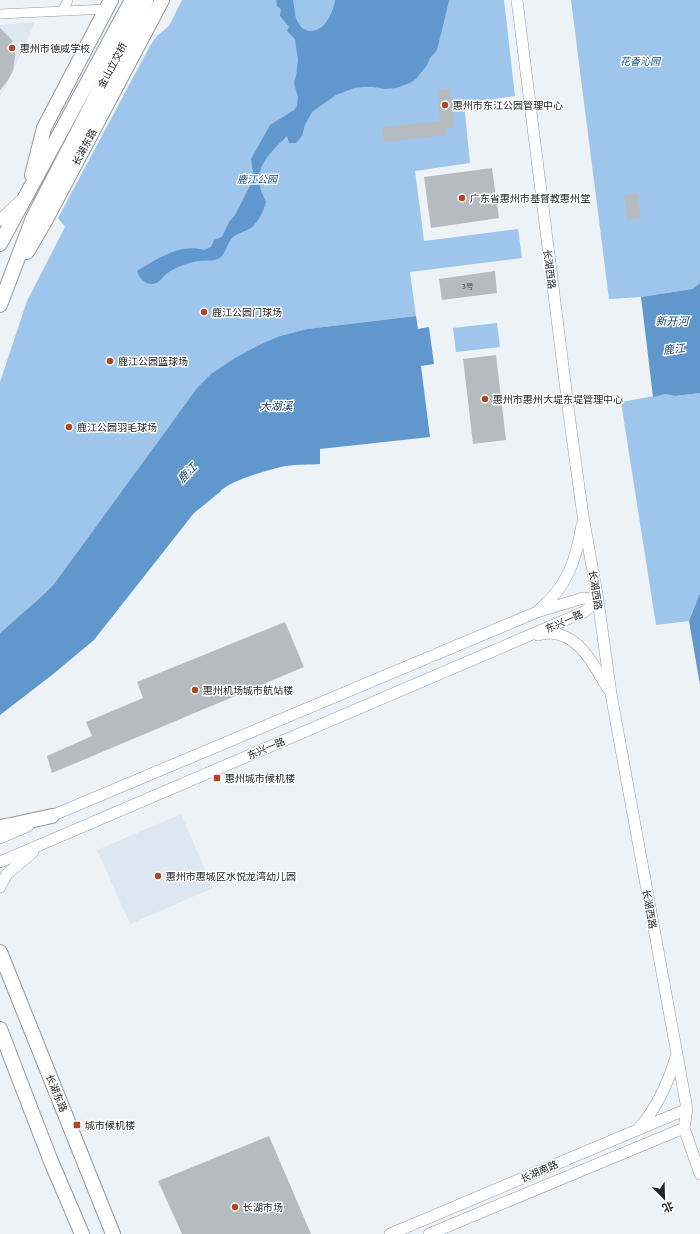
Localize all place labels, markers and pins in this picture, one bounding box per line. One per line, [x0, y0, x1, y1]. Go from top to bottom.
marker: 惠州市德威学校 [7, 43, 17, 53]
place label: 惠州市德威学校 [20, 43, 90, 54]
marker: 惠州市东江公园管理中心 [440, 100, 450, 110]
place label: 惠州市东江公园管理中心 [453, 100, 563, 111]
marker: 广东省惠州市基督教惠州堂 [457, 193, 467, 203]
place label: 广东省惠州市基督教惠州堂 [470, 193, 590, 204]
marker: 鹿江公园门球场 [199, 307, 209, 317]
place label: 鹿江公园门球场 [212, 307, 282, 318]
marker: 鹿江公园篮球场 [105, 356, 115, 366]
place label: 鹿江公园篮球场 [118, 356, 188, 367]
marker: 惠州市惠州大堤东堤管理中心 [480, 394, 490, 404]
place label: 惠州市惠州大堤东堤管理中心 [493, 394, 623, 405]
marker: 鹿江公园羽毛球场 [64, 422, 74, 432]
place label: 鹿江公园羽毛球场 [77, 422, 157, 433]
marker: 惠州机场城市航站楼 [190, 685, 200, 695]
place label: 惠州机场城市航站楼 [203, 685, 293, 696]
marker: 惠州城市候机楼 [212, 773, 222, 783]
place label: 惠州城市候机楼 [225, 773, 295, 784]
marker: 惠州市惠城区水悦龙湾幼儿园 [153, 871, 163, 881]
place label: 惠州市惠城区水悦龙湾幼儿园 [166, 871, 296, 882]
marker: 城市候机楼 [72, 1120, 82, 1130]
place label: 城市候机楼 [85, 1120, 135, 1131]
marker: 长湖市场 [230, 1202, 240, 1212]
place label: 长湖市场 [243, 1202, 283, 1213]

